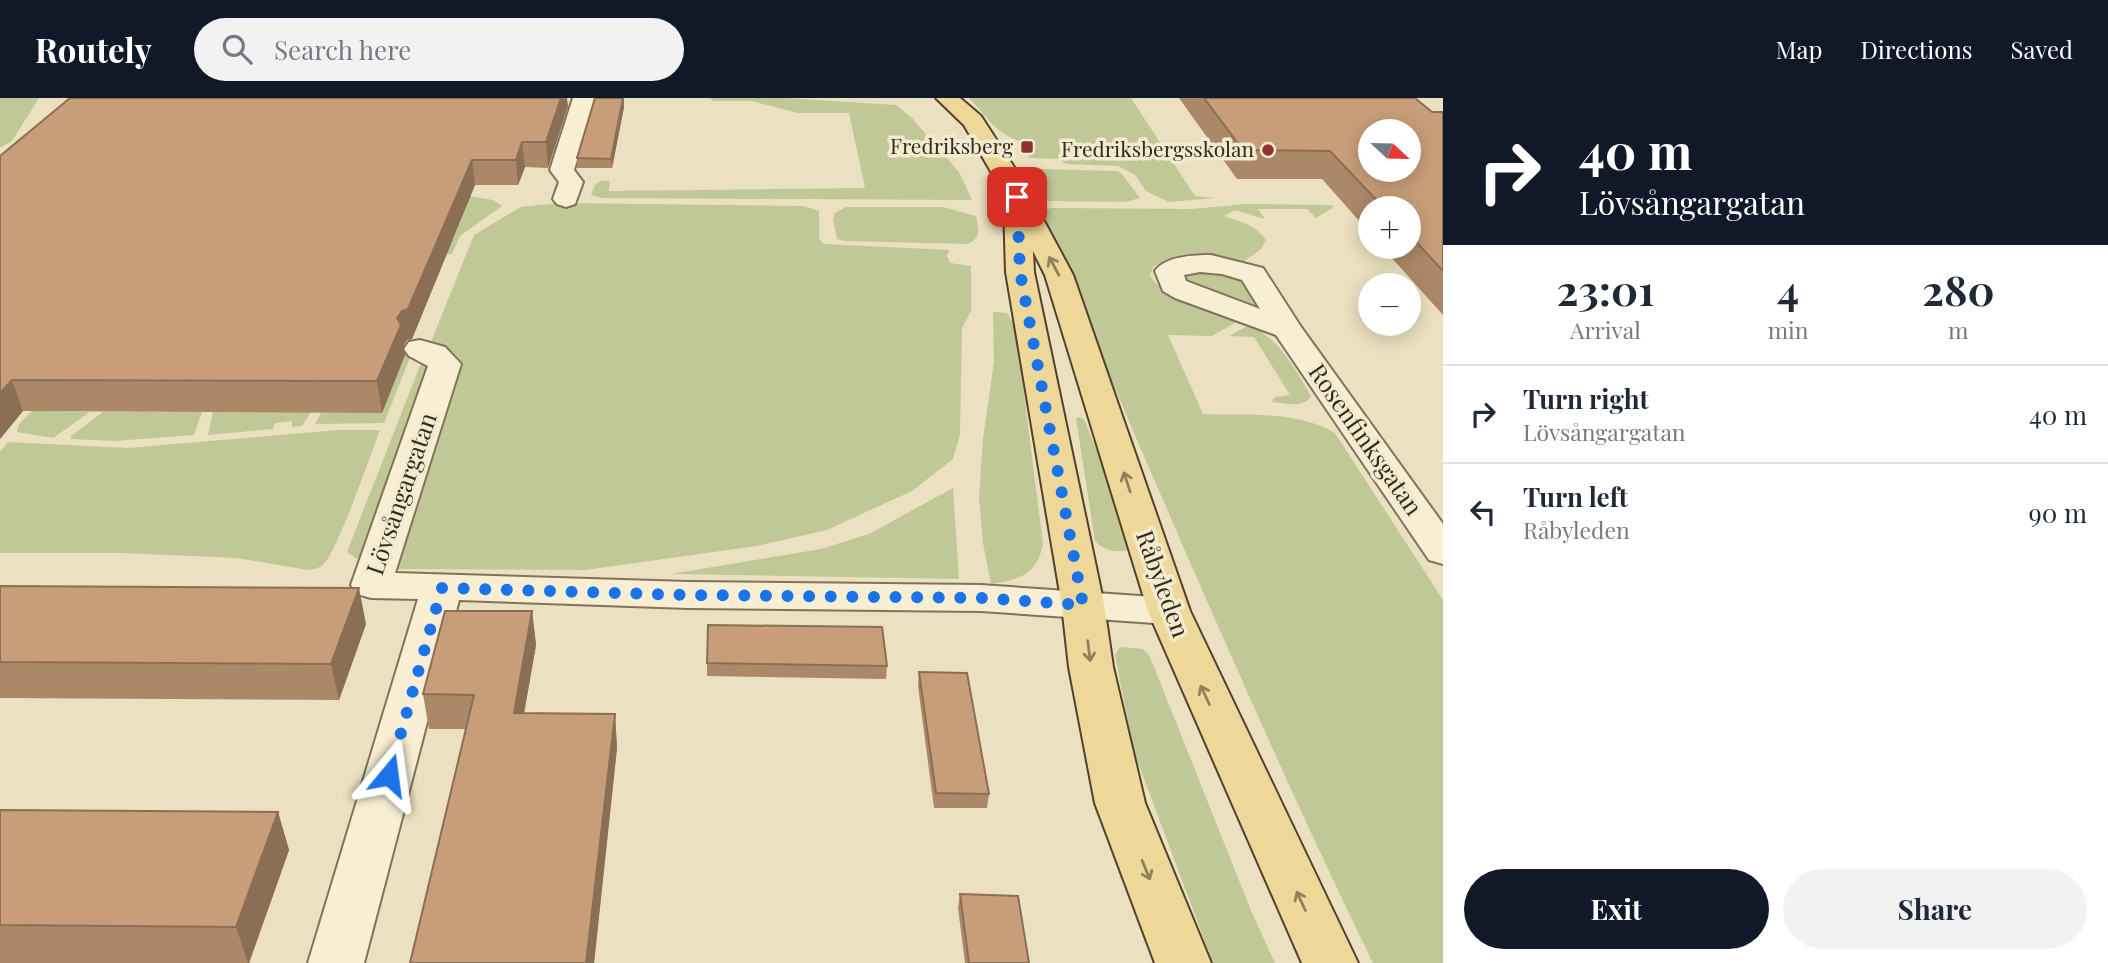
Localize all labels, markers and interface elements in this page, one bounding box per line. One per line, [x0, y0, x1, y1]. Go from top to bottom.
search box [194, 18, 684, 81]
text: Routely [35, 27, 152, 71]
icon: search [218, 30, 256, 68]
text: Search here [274, 32, 411, 67]
text: Map [1776, 33, 1822, 65]
text: Directions [1860, 33, 1973, 65]
text: Saved [2011, 33, 2073, 65]
text: 40 m [1579, 117, 1692, 182]
north arrow [1358, 119, 1421, 182]
map controls [1358, 119, 1421, 336]
icon: right [1464, 126, 1555, 217]
place label: Fredriksberg [890, 131, 1013, 159]
place label: Fredriksbergsskolan [1061, 134, 1254, 162]
marker: Fredriksberg [1019, 139, 1035, 155]
marker: Fredriksbergsskolan [1260, 142, 1276, 158]
pin [987, 167, 1047, 227]
icon: arrive [998, 178, 1036, 216]
text: Lövsångargatan [1579, 180, 1805, 223]
button: + [1358, 196, 1421, 259]
one-way arrow [1047, 256, 1061, 277]
text: 23:01 [1556, 261, 1654, 317]
text: 4 [1777, 261, 1799, 317]
text: 280 [1922, 261, 1995, 317]
button: − [1358, 273, 1421, 336]
text: Arrival [1570, 314, 1641, 345]
text: min [1768, 314, 1809, 345]
text: m [1948, 314, 1968, 345]
street label: Rosenfinksgatan [1302, 357, 1431, 521]
text: Turn right [1523, 381, 1649, 416]
icon: right [1464, 395, 1502, 433]
text: 40 m [2029, 397, 2087, 432]
street label: Lövsångargatan [357, 408, 443, 579]
text: Lövsångargatan [1523, 416, 1686, 447]
one-way arrow [1120, 471, 1132, 493]
text: Turn left [1523, 479, 1628, 514]
icon: left [1464, 493, 1502, 531]
text: 90 m [2029, 495, 2087, 530]
text: Råbyleden [1523, 514, 1630, 545]
street label: Råbyleden [1130, 525, 1198, 641]
one-way arrow [1082, 639, 1095, 662]
one-way arrow [1198, 685, 1211, 706]
position arrow [352, 738, 426, 812]
one-way arrow [1141, 859, 1154, 880]
button: Exit [1464, 869, 1769, 949]
button: Share [1783, 869, 2087, 949]
one-way arrow [1294, 891, 1307, 912]

